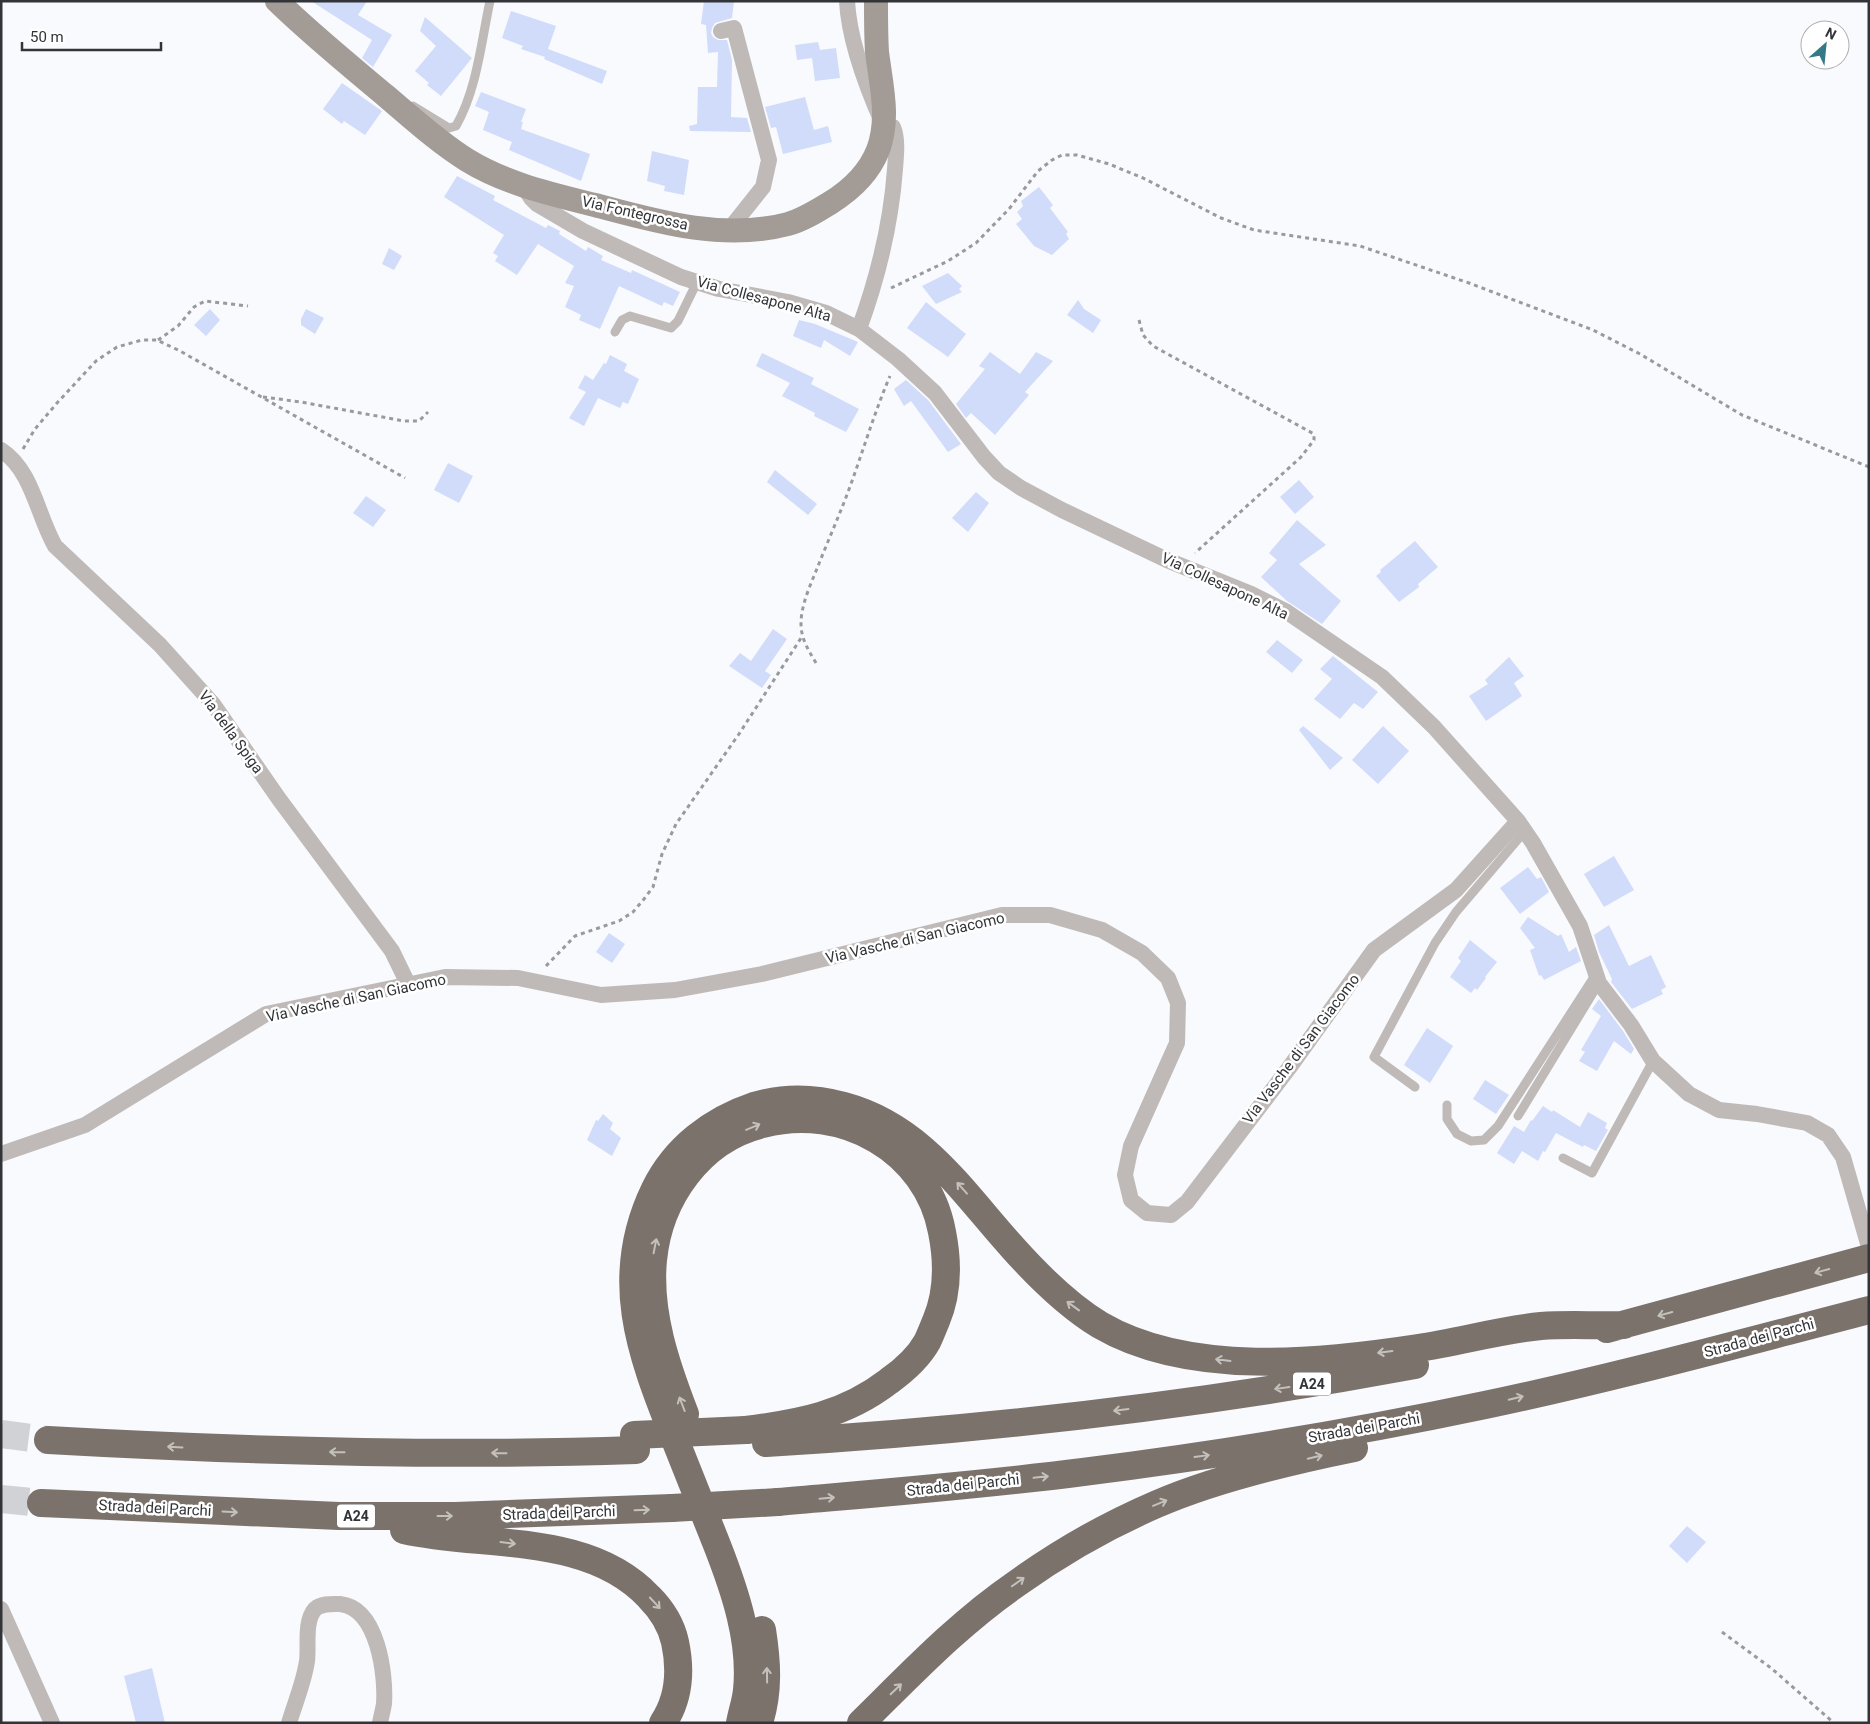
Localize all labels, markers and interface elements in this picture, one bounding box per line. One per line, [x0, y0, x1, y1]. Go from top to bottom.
scale bar [22, 20, 161, 52]
north arrow [1800, 20, 1850, 70]
text: N [1823, 24, 1839, 43]
text: 50 m [30, 28, 64, 46]
street label: Via Fontegrossa [580, 192, 690, 234]
street label: Via Collesapone Alta [695, 272, 833, 326]
street label: Via Collesapone Alta [1159, 549, 1291, 623]
street label: Via della Spiga [195, 687, 267, 777]
street label: Via Vasche di San Giacomo [824, 909, 1006, 967]
street label: Via Vasche di San Giacomo [265, 970, 447, 1026]
street label: Via Vasche di San Giacomo [1239, 970, 1363, 1128]
one-way arrow [745, 1122, 760, 1132]
one-way arrow [956, 1181, 968, 1194]
one-way arrow [651, 1239, 661, 1255]
one-way arrow [1814, 1267, 1830, 1276]
one-way arrow [1066, 1301, 1080, 1311]
one-way arrow [1658, 1310, 1674, 1320]
street label: Strada dei Parchi [1702, 1315, 1816, 1361]
one-way arrow [1378, 1347, 1394, 1357]
one-way arrow [1216, 1355, 1232, 1365]
road number: A24 [1293, 1372, 1331, 1396]
one-way arrow [1275, 1384, 1291, 1394]
one-way arrow [1508, 1393, 1524, 1402]
one-way arrow [677, 1397, 686, 1413]
one-way arrow [1114, 1405, 1130, 1415]
street label: Strada dei Parchi [1307, 1409, 1421, 1447]
one-way arrow [167, 1443, 183, 1452]
one-way arrow [329, 1447, 346, 1457]
one-way arrow [492, 1448, 508, 1458]
one-way arrow [1193, 1450, 1209, 1460]
one-way arrow [1307, 1452, 1323, 1461]
street label: Strada dei Parchi [906, 1470, 1020, 1500]
one-way arrow [1032, 1472, 1048, 1482]
one-way arrow [818, 1493, 834, 1503]
street label: Strada dei Parchi [98, 1496, 212, 1520]
one-way arrow [1152, 1498, 1167, 1507]
street label: Strada dei Parchi [502, 1502, 616, 1524]
road number: A24 [337, 1504, 375, 1528]
one-way arrow [634, 1505, 650, 1514]
one-way arrow [222, 1507, 238, 1517]
one-way arrow [436, 1511, 453, 1521]
one-way arrow [500, 1538, 516, 1548]
one-way arrow [1011, 1577, 1025, 1587]
one-way arrow [649, 1597, 661, 1609]
one-way arrow [762, 1667, 772, 1684]
one-way arrow [889, 1683, 902, 1695]

